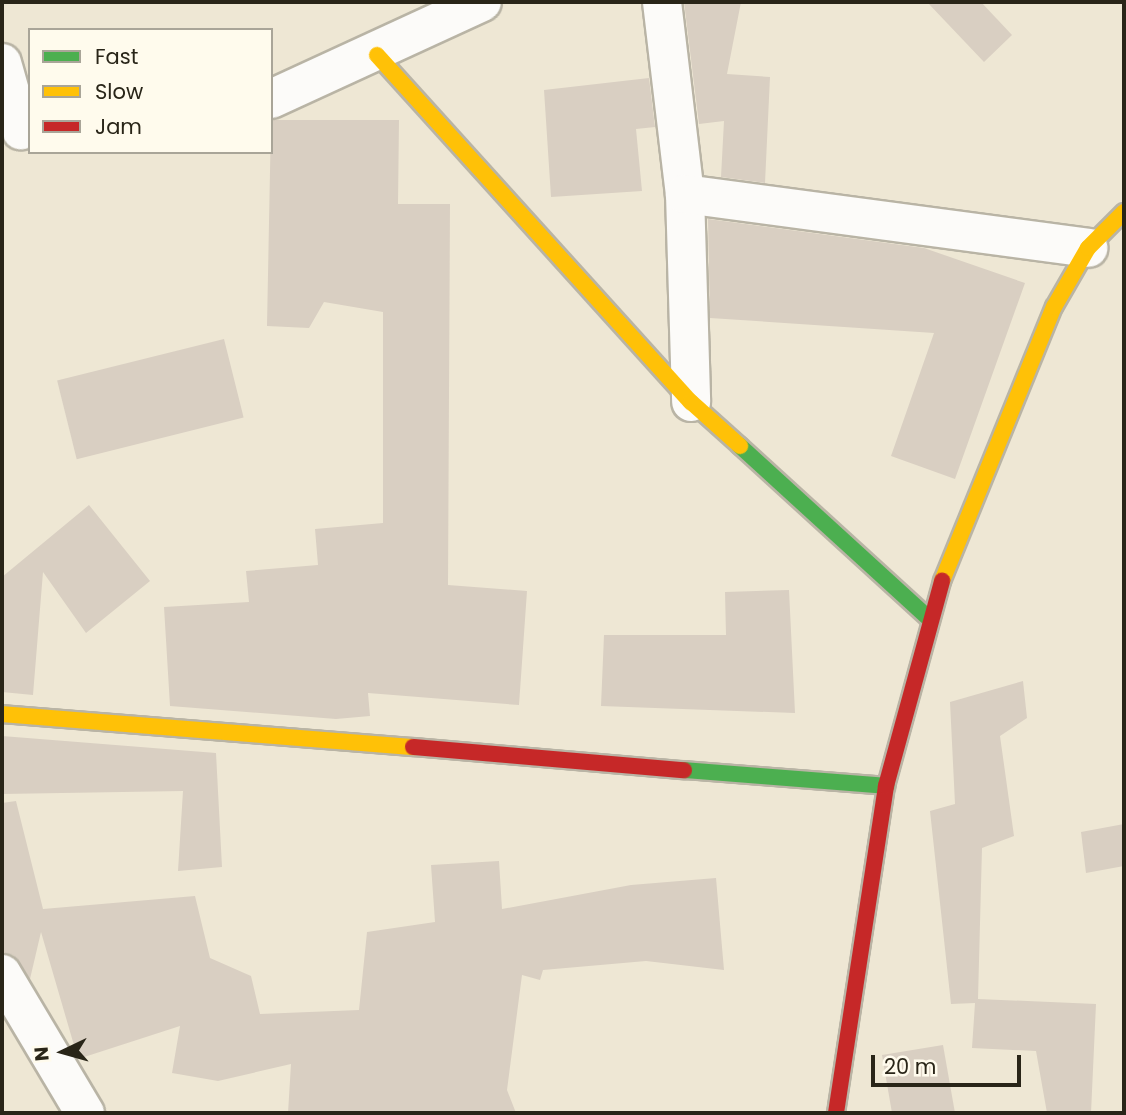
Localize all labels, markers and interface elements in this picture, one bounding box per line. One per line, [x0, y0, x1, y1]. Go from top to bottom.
legend [28, 28, 273, 154]
text: Fast [95, 42, 138, 71]
text: Slow [95, 77, 143, 106]
text: Jam [95, 112, 142, 141]
north arrow [28, 1017, 98, 1087]
scale bar [874, 1042, 1024, 1086]
text: N [28, 1046, 56, 1062]
text: 20 m [884, 1052, 937, 1081]

